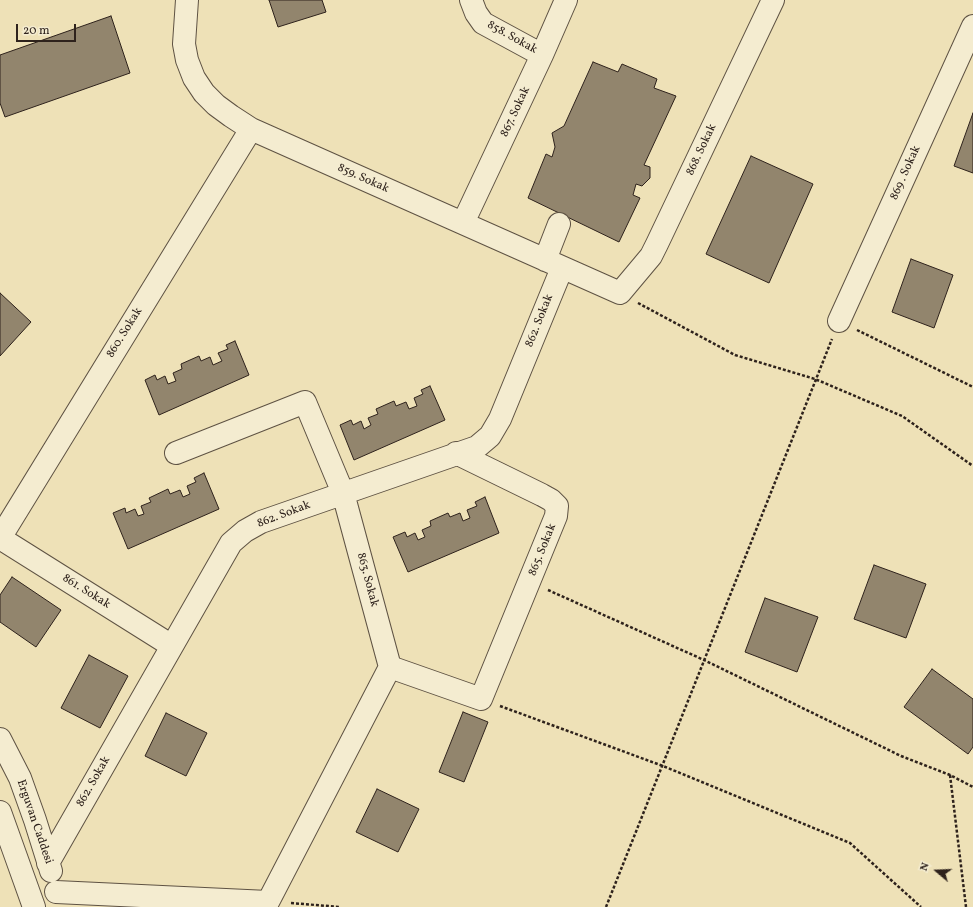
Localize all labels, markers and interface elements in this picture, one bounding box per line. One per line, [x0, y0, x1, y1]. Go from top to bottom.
scale bar [18, 16, 78, 42]
street label: 858. Sokak [484, 18, 540, 58]
text: 20 m [23, 23, 50, 39]
street label: 867. Sokak [498, 85, 534, 139]
street label: 868. Sokak [684, 122, 720, 178]
street label: 869 . Sokak [888, 144, 924, 202]
street label: 859. Sokak [335, 161, 391, 197]
street label: 862. Sokak [523, 292, 557, 350]
street label: 860. Sokak [104, 305, 146, 361]
street label: 862. Sokak [255, 498, 313, 532]
street label: 865. Sokak [526, 522, 560, 578]
street label: 863. Sokak [353, 551, 381, 609]
street label: 861. Sokak [59, 572, 113, 612]
street label: 862. Sokak [74, 754, 114, 810]
street label: Erguvan Caddesi [13, 778, 55, 866]
north arrow [917, 851, 957, 891]
text: N [917, 861, 934, 873]

